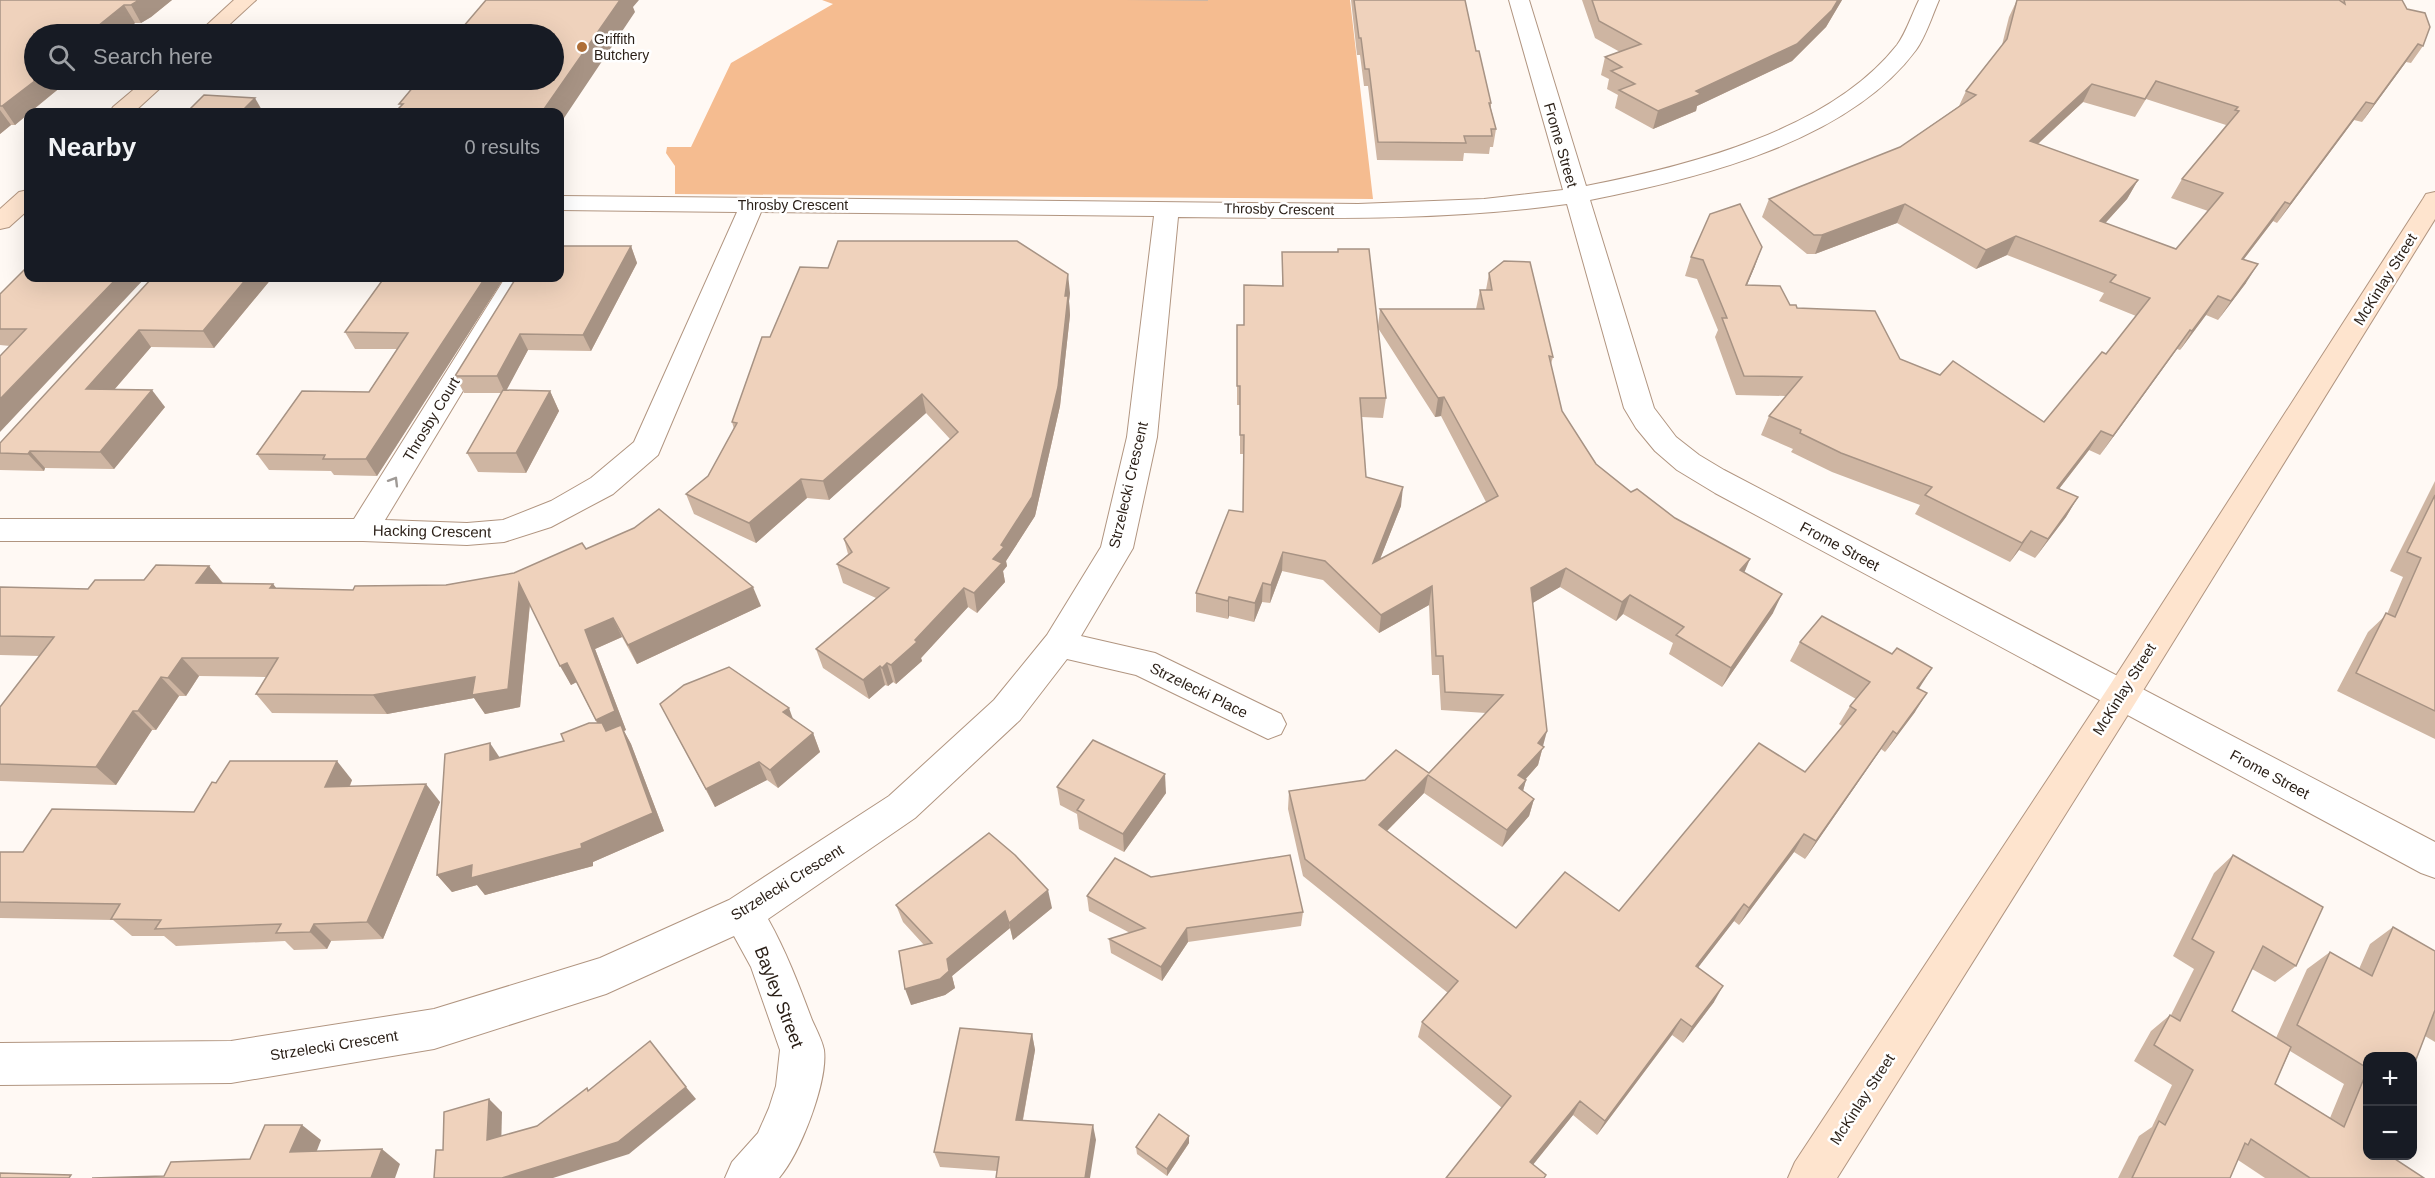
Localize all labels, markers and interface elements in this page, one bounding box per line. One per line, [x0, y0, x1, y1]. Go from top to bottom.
search box [24, 24, 564, 90]
place label: Griffith Butchery [594, 31, 649, 63]
marker: Griffith Butchery [575, 40, 589, 54]
icon: search [45, 41, 78, 74]
text: Search here [93, 44, 213, 69]
street label: Frome Street [1541, 101, 1581, 190]
text: Nearby [48, 132, 136, 162]
text: 0 results [464, 136, 540, 158]
street label: Throsby Crescent [738, 197, 848, 213]
street label: Throsby Crescent [1224, 200, 1334, 218]
street label: McKinlay Street [2350, 229, 2420, 328]
street label: Throsby Court [399, 373, 463, 464]
street label: Strzelecki Crescent [1105, 419, 1151, 550]
one-way arrow [387, 477, 399, 487]
street label: Frome Street [1797, 518, 1883, 574]
street label: Hacking Crescent [373, 521, 492, 541]
street label: McKinlay Street [2089, 639, 2159, 738]
street label: Strzelecki Place [1147, 659, 1251, 721]
street label: Frome Street [2227, 746, 2313, 802]
street label: Strzelecki Crescent [728, 840, 847, 923]
street label: Bayley Street [750, 943, 808, 1051]
street label: Strzelecki Crescent [269, 1026, 400, 1064]
street label: McKinlay Street [1826, 1050, 1898, 1148]
map controls [2363, 1052, 2417, 1160]
button: + [2363, 1052, 2417, 1106]
button: − [2363, 1106, 2417, 1160]

